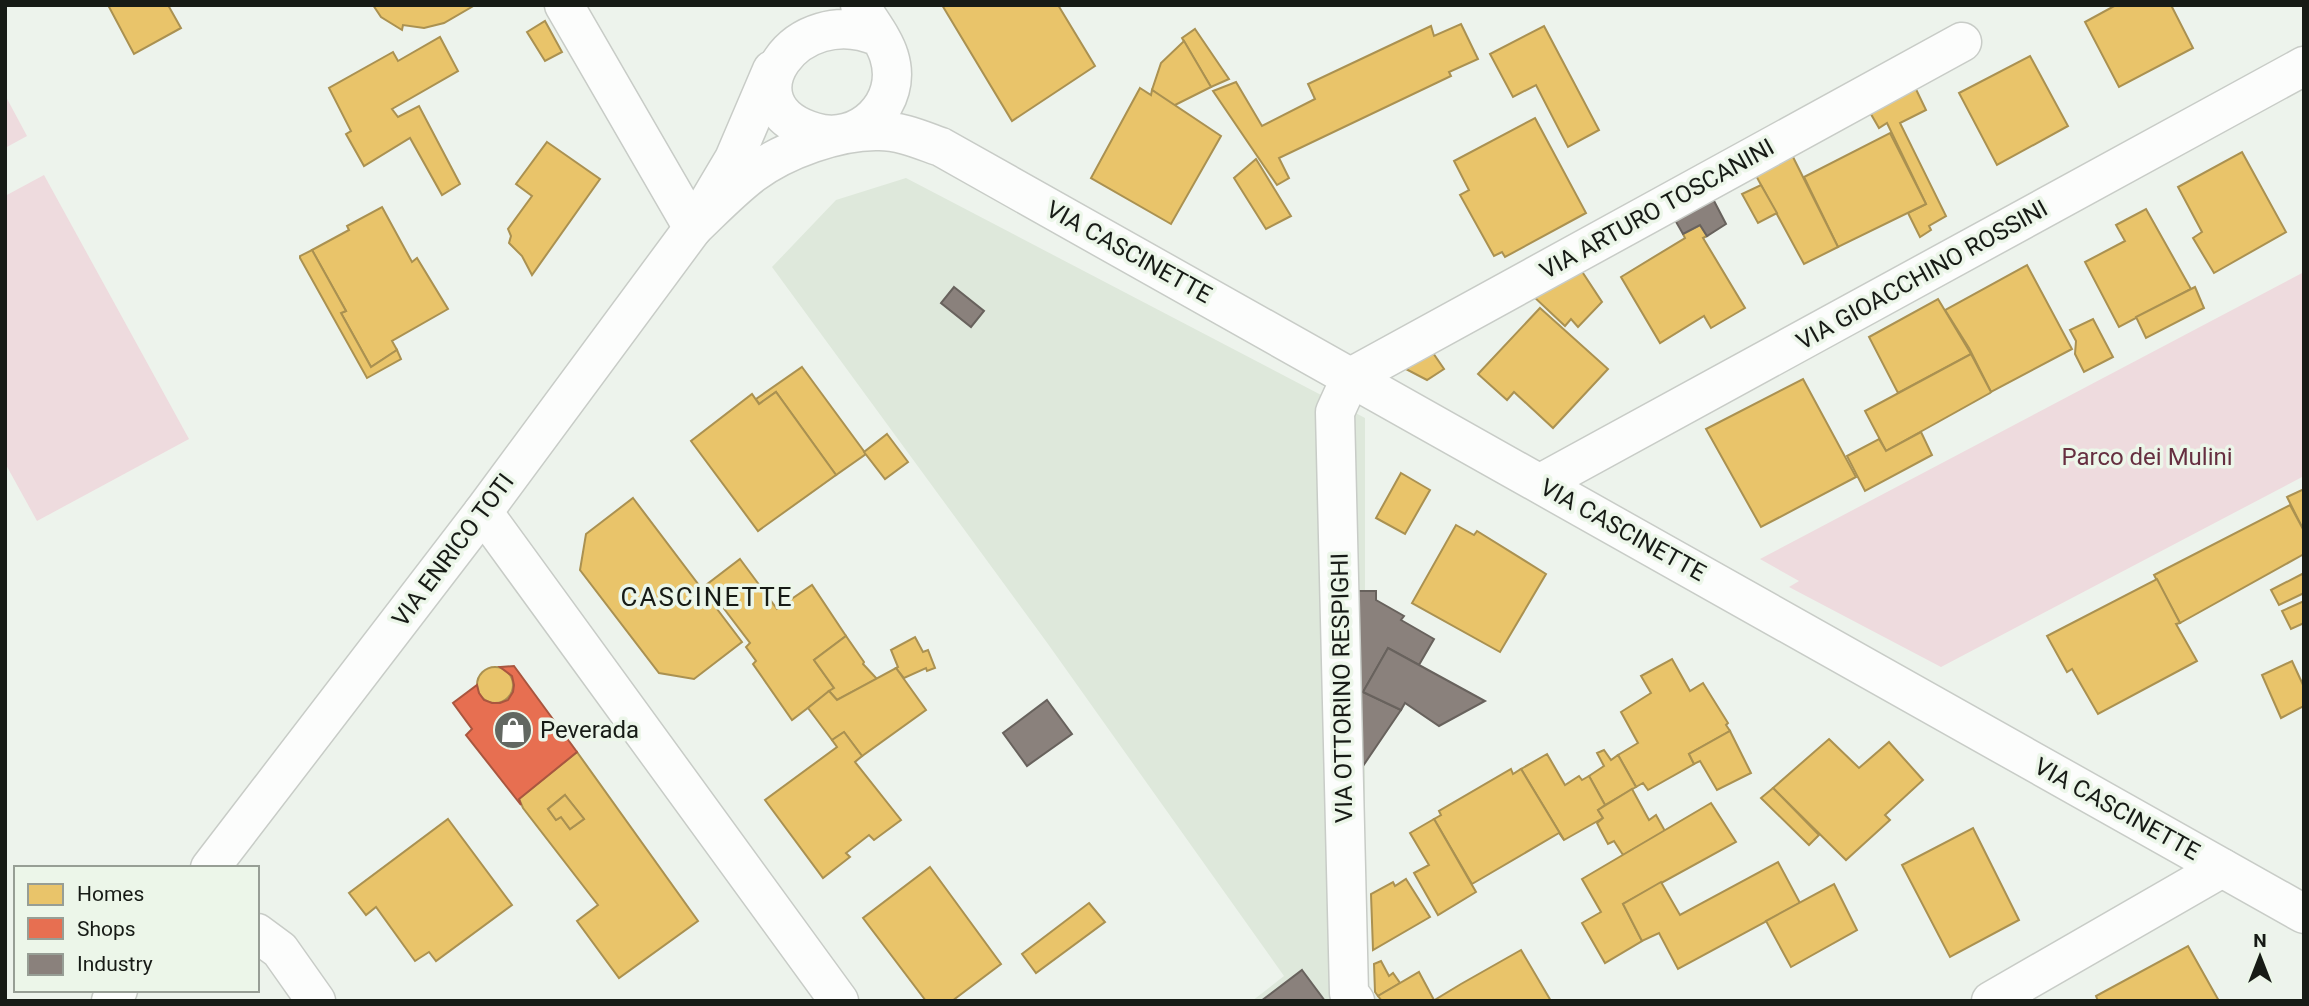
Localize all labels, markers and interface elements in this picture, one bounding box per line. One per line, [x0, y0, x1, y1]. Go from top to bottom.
street label: VIA ARTURO TOSCANINI [1535, 133, 1779, 285]
street label: VIA GIOACCHINO ROSSINI [1792, 194, 2052, 356]
street label: VIA CASCINETTE [1041, 195, 1217, 309]
park label: Parco dei Mulini [2061, 443, 2233, 471]
street label: VIA ENRICO TOTI [386, 468, 520, 632]
street label: VIA CASCINETTE [1535, 473, 1711, 587]
street label: VIA OTTORINO RESPIGHI [1326, 553, 1358, 823]
district label: CASCINETTE [621, 582, 793, 612]
shop icon: Peverada [492, 709, 534, 751]
place label: Peverada [540, 716, 639, 744]
street label: VIA CASCINETTE [2029, 752, 2205, 866]
legend [14, 866, 259, 992]
text: Homes [77, 882, 144, 906]
text: Shops [77, 917, 136, 941]
north arrow [2225, 922, 2295, 992]
text: N [2253, 929, 2267, 952]
text: Industry [77, 952, 153, 976]

